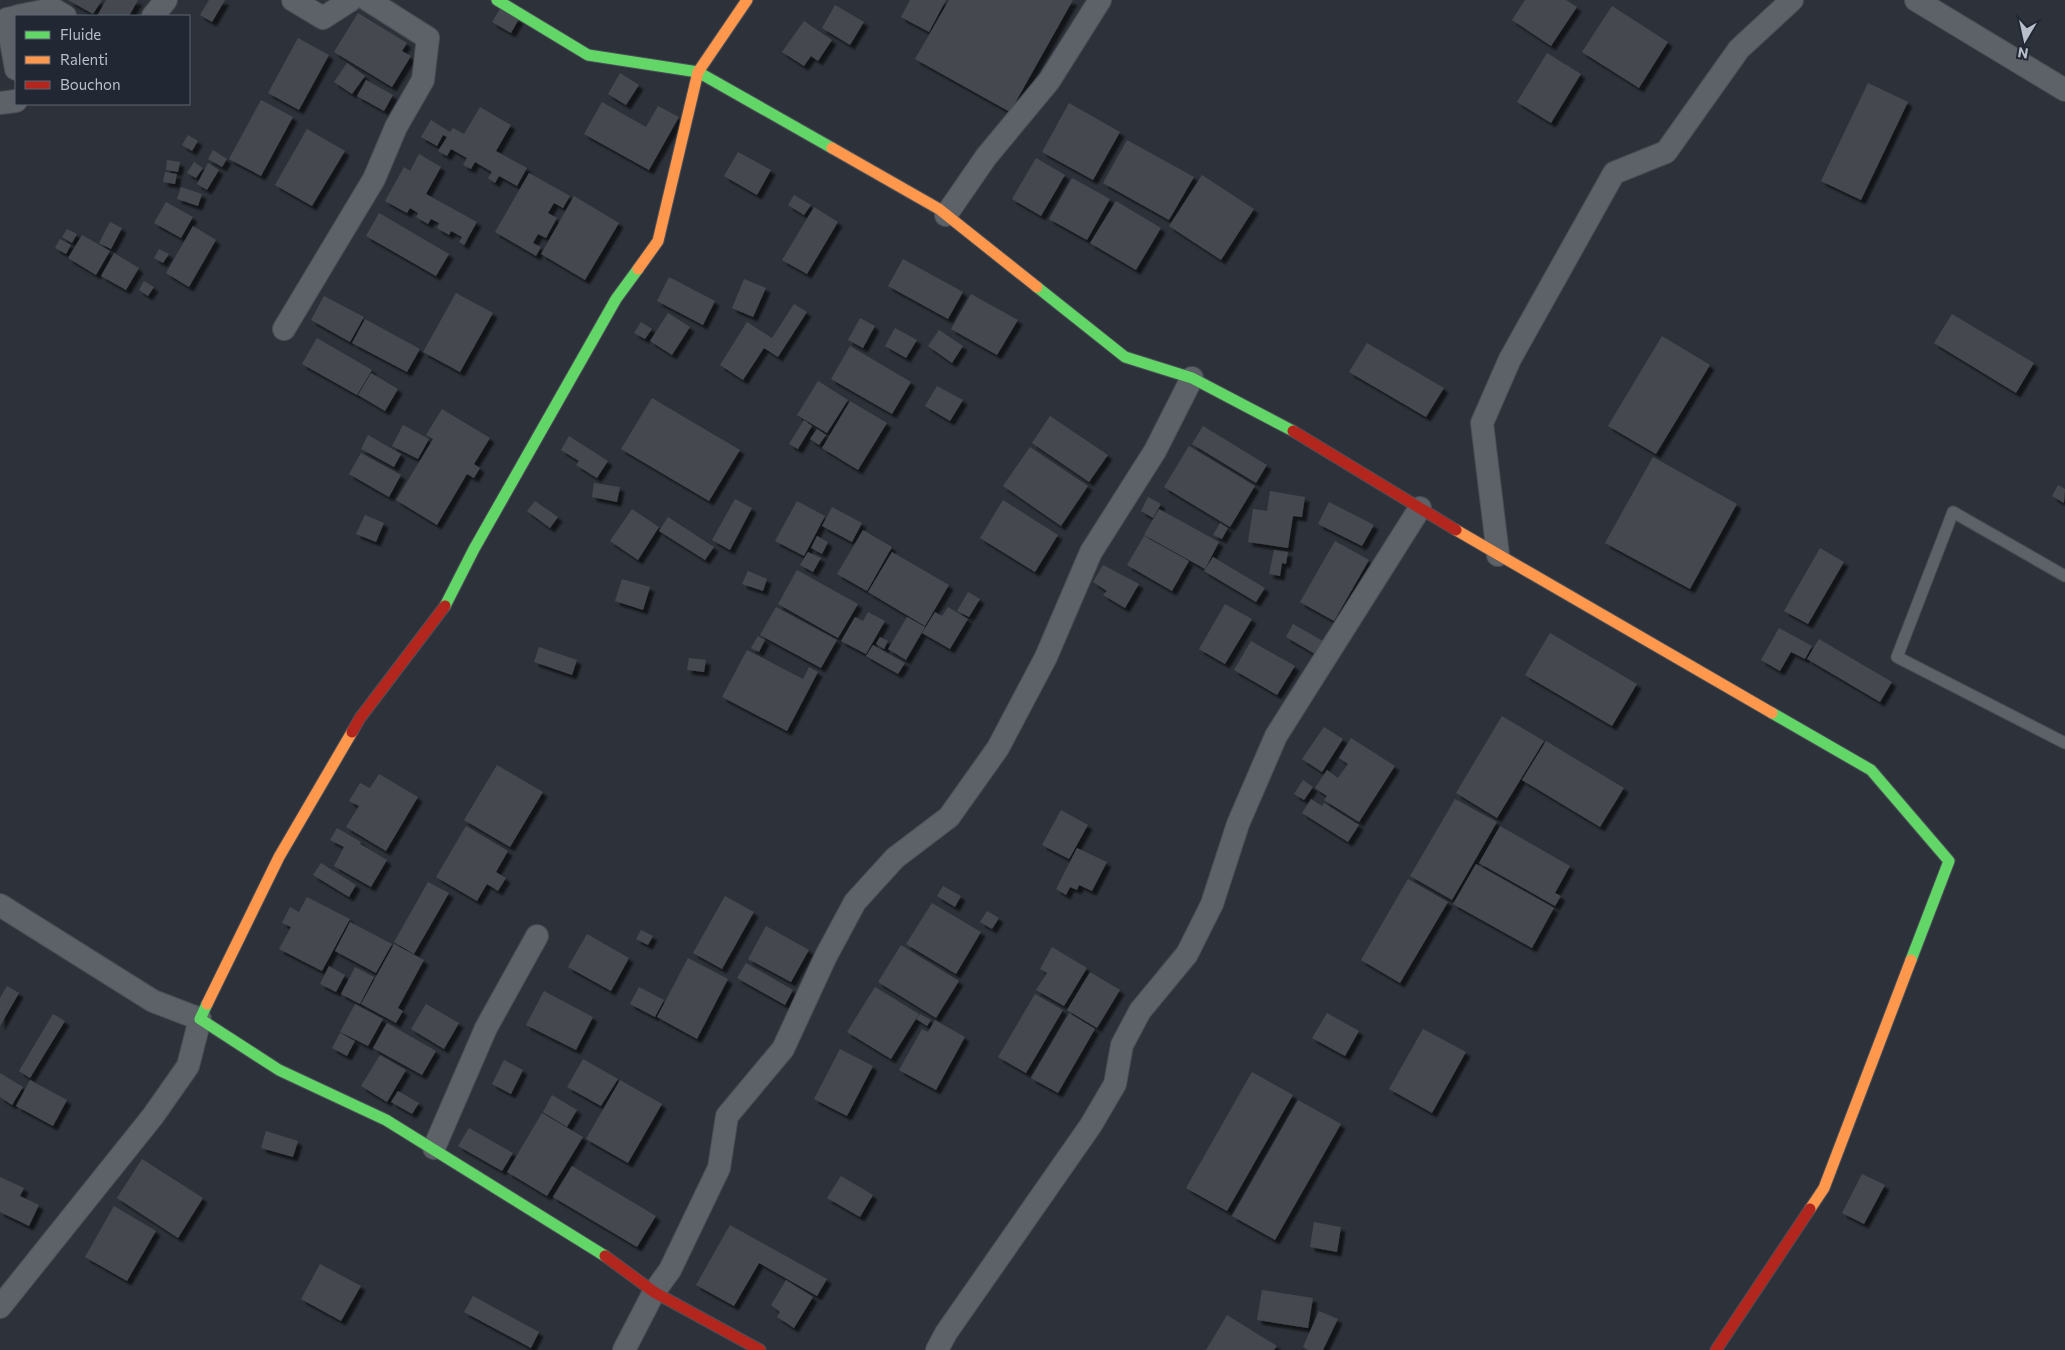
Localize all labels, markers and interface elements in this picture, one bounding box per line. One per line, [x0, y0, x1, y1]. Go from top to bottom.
legend [15, 15, 190, 105]
north arrow [2000, 15, 2050, 65]
text: Fluide [60, 25, 101, 43]
text: N [2016, 44, 2029, 63]
text: Ralenti [60, 50, 108, 68]
text: Bouchon [60, 75, 121, 93]

